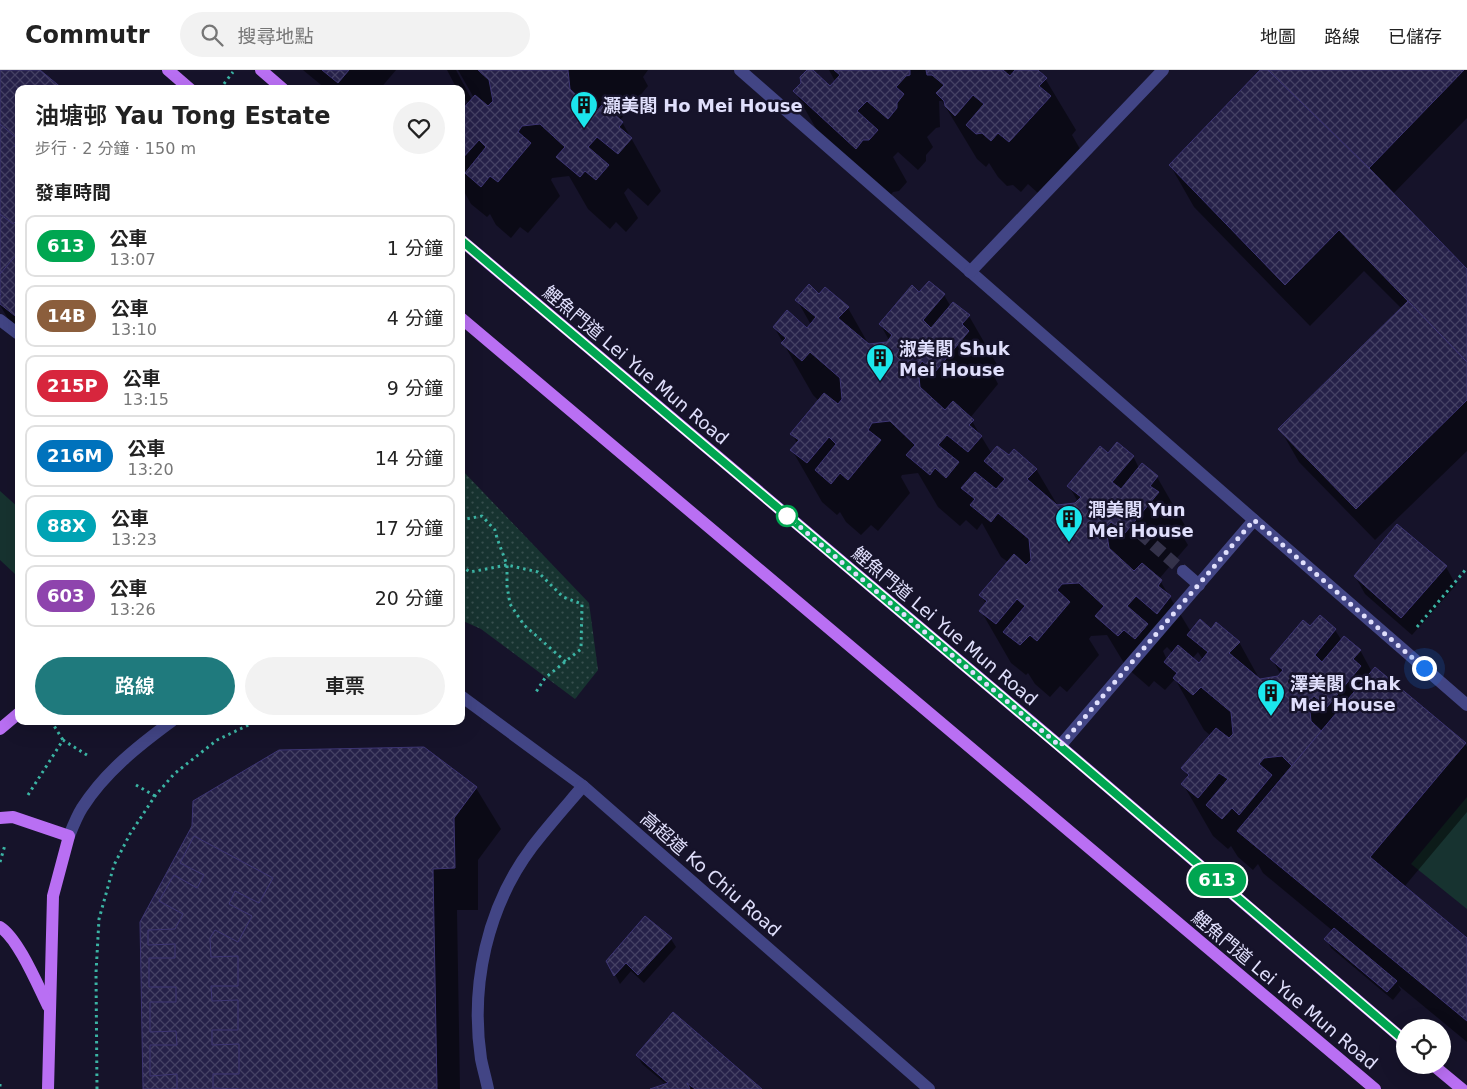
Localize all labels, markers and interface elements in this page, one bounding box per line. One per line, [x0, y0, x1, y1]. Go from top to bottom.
search box [180, 12, 530, 57]
text: Commutr [25, 21, 150, 49]
icon: search [198, 21, 226, 49]
text: 搜尋地點 [238, 25, 314, 47]
text: 地圖 [1260, 26, 1296, 47]
text: 路線 [1324, 26, 1360, 47]
text: 已儲存 [1388, 26, 1442, 47]
building icon: 灝美閣 Ho Mei House [569, 90, 599, 129]
place label: 灝美閣 Ho Mei House [603, 95, 803, 116]
text: 油塘邨 Yau Tong Estate [35, 102, 331, 130]
button: heart [393, 102, 445, 154]
text: 步行 · 2 分鐘 · 150 m [35, 139, 196, 158]
text: 發車時間 [35, 181, 111, 203]
text: 公車 [110, 227, 148, 249]
text: 613 [47, 235, 85, 256]
text: 1 分鐘 [387, 237, 443, 259]
text: 13:07 [110, 250, 156, 269]
street label: 鯉魚門道 Lei Yue Mun Road [539, 281, 733, 449]
text: 公車 [111, 297, 149, 319]
text: 14B [47, 305, 86, 326]
text: 4 分鐘 [387, 307, 443, 329]
text: 13:10 [111, 320, 157, 339]
place label: 淑美閣 Shuk Mei House [899, 338, 1011, 380]
building icon: 淑美閣 Shuk Mei House [865, 343, 895, 382]
text: 公車 [123, 367, 161, 389]
text: 215P [47, 375, 98, 396]
text: 9 分鐘 [387, 377, 443, 399]
text: 13:15 [123, 390, 169, 409]
text: 公車 [128, 437, 166, 459]
text: 216M [47, 445, 103, 466]
text: 14 分鐘 [375, 447, 443, 469]
text: 13:20 [128, 460, 174, 479]
place label: 潤美閣 Yun Mei House [1088, 499, 1194, 541]
building icon: 潤美閣 Yun Mei House [1054, 504, 1084, 543]
unlabelled marker [776, 505, 798, 527]
text: 公車 [111, 507, 149, 529]
text: 88X [47, 515, 86, 536]
text: 17 分鐘 [375, 517, 443, 539]
text: 13:23 [111, 530, 157, 549]
street label: 鯉魚門道 Lei Yue Mun Road [848, 542, 1042, 710]
text: 公車 [110, 577, 148, 599]
text: 603 [47, 585, 85, 606]
text: 20 分鐘 [375, 587, 443, 609]
text: 13:26 [110, 600, 156, 619]
your location [1412, 656, 1437, 681]
button: 路線 [35, 657, 235, 715]
button: 車票 [245, 657, 445, 715]
place label: 澤美閣 Chak Mei House [1290, 673, 1401, 715]
building icon: 澤美閣 Chak Mei House [1256, 678, 1286, 717]
street label: 高超道 Ko Chiu Road [637, 807, 785, 941]
line badge: 613 [1188, 864, 1246, 896]
text: 613 [1198, 869, 1236, 890]
street label: 鯉魚門道 Lei Yue Mun Road [1188, 906, 1382, 1074]
map controls [1396, 1019, 1451, 1074]
button: locate [1396, 1019, 1451, 1074]

